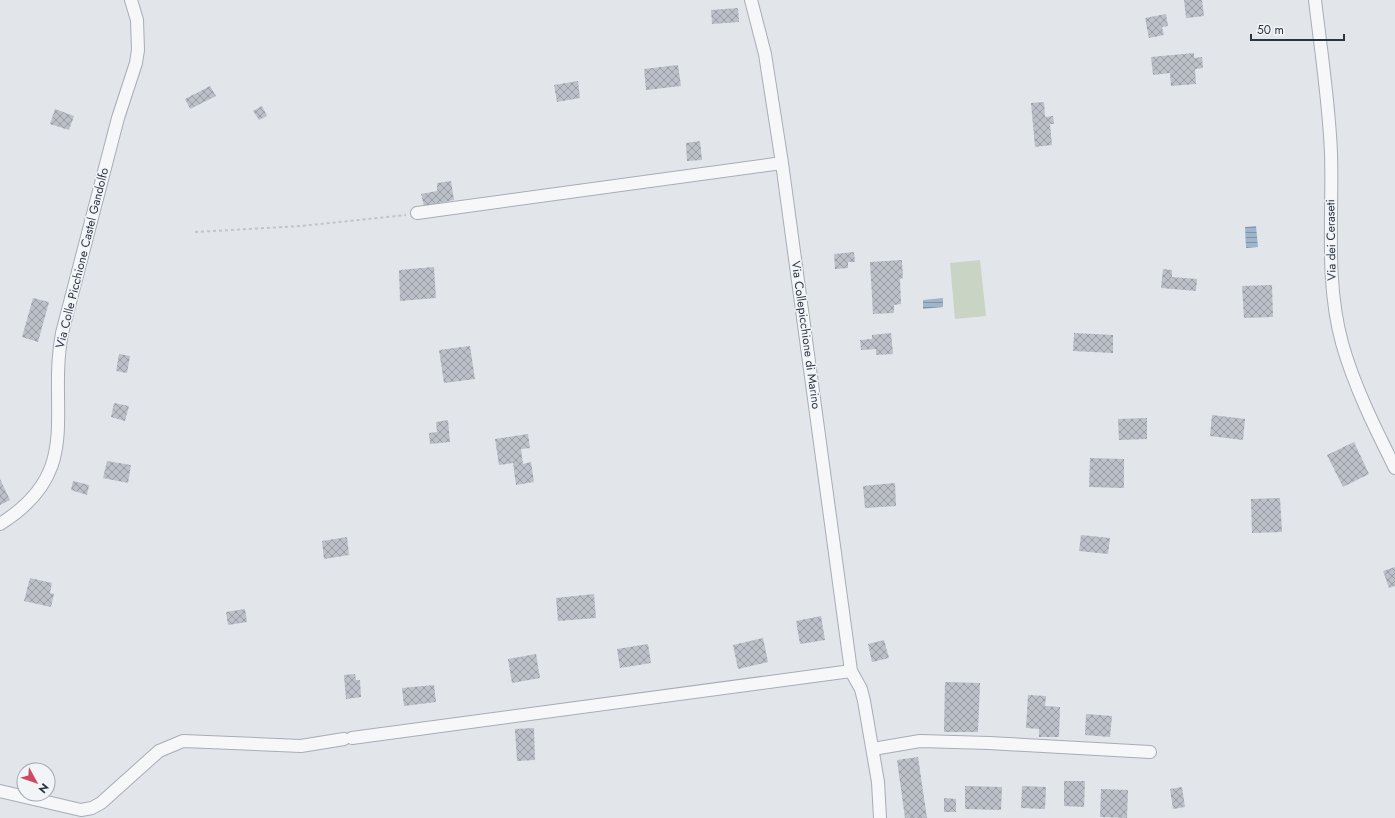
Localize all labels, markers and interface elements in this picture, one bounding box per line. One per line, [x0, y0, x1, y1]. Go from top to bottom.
scale bar [1251, 16, 1344, 42]
text: 50 m [1257, 21, 1284, 39]
street label: Via Colle Picchione Castel Gandolfo [51, 165, 113, 350]
street label: Via dei Ceraseti [1321, 199, 1341, 281]
street label: Via Collepicchione di Marino [787, 260, 825, 411]
north arrow [16, 762, 56, 802]
text: N [35, 780, 53, 797]

